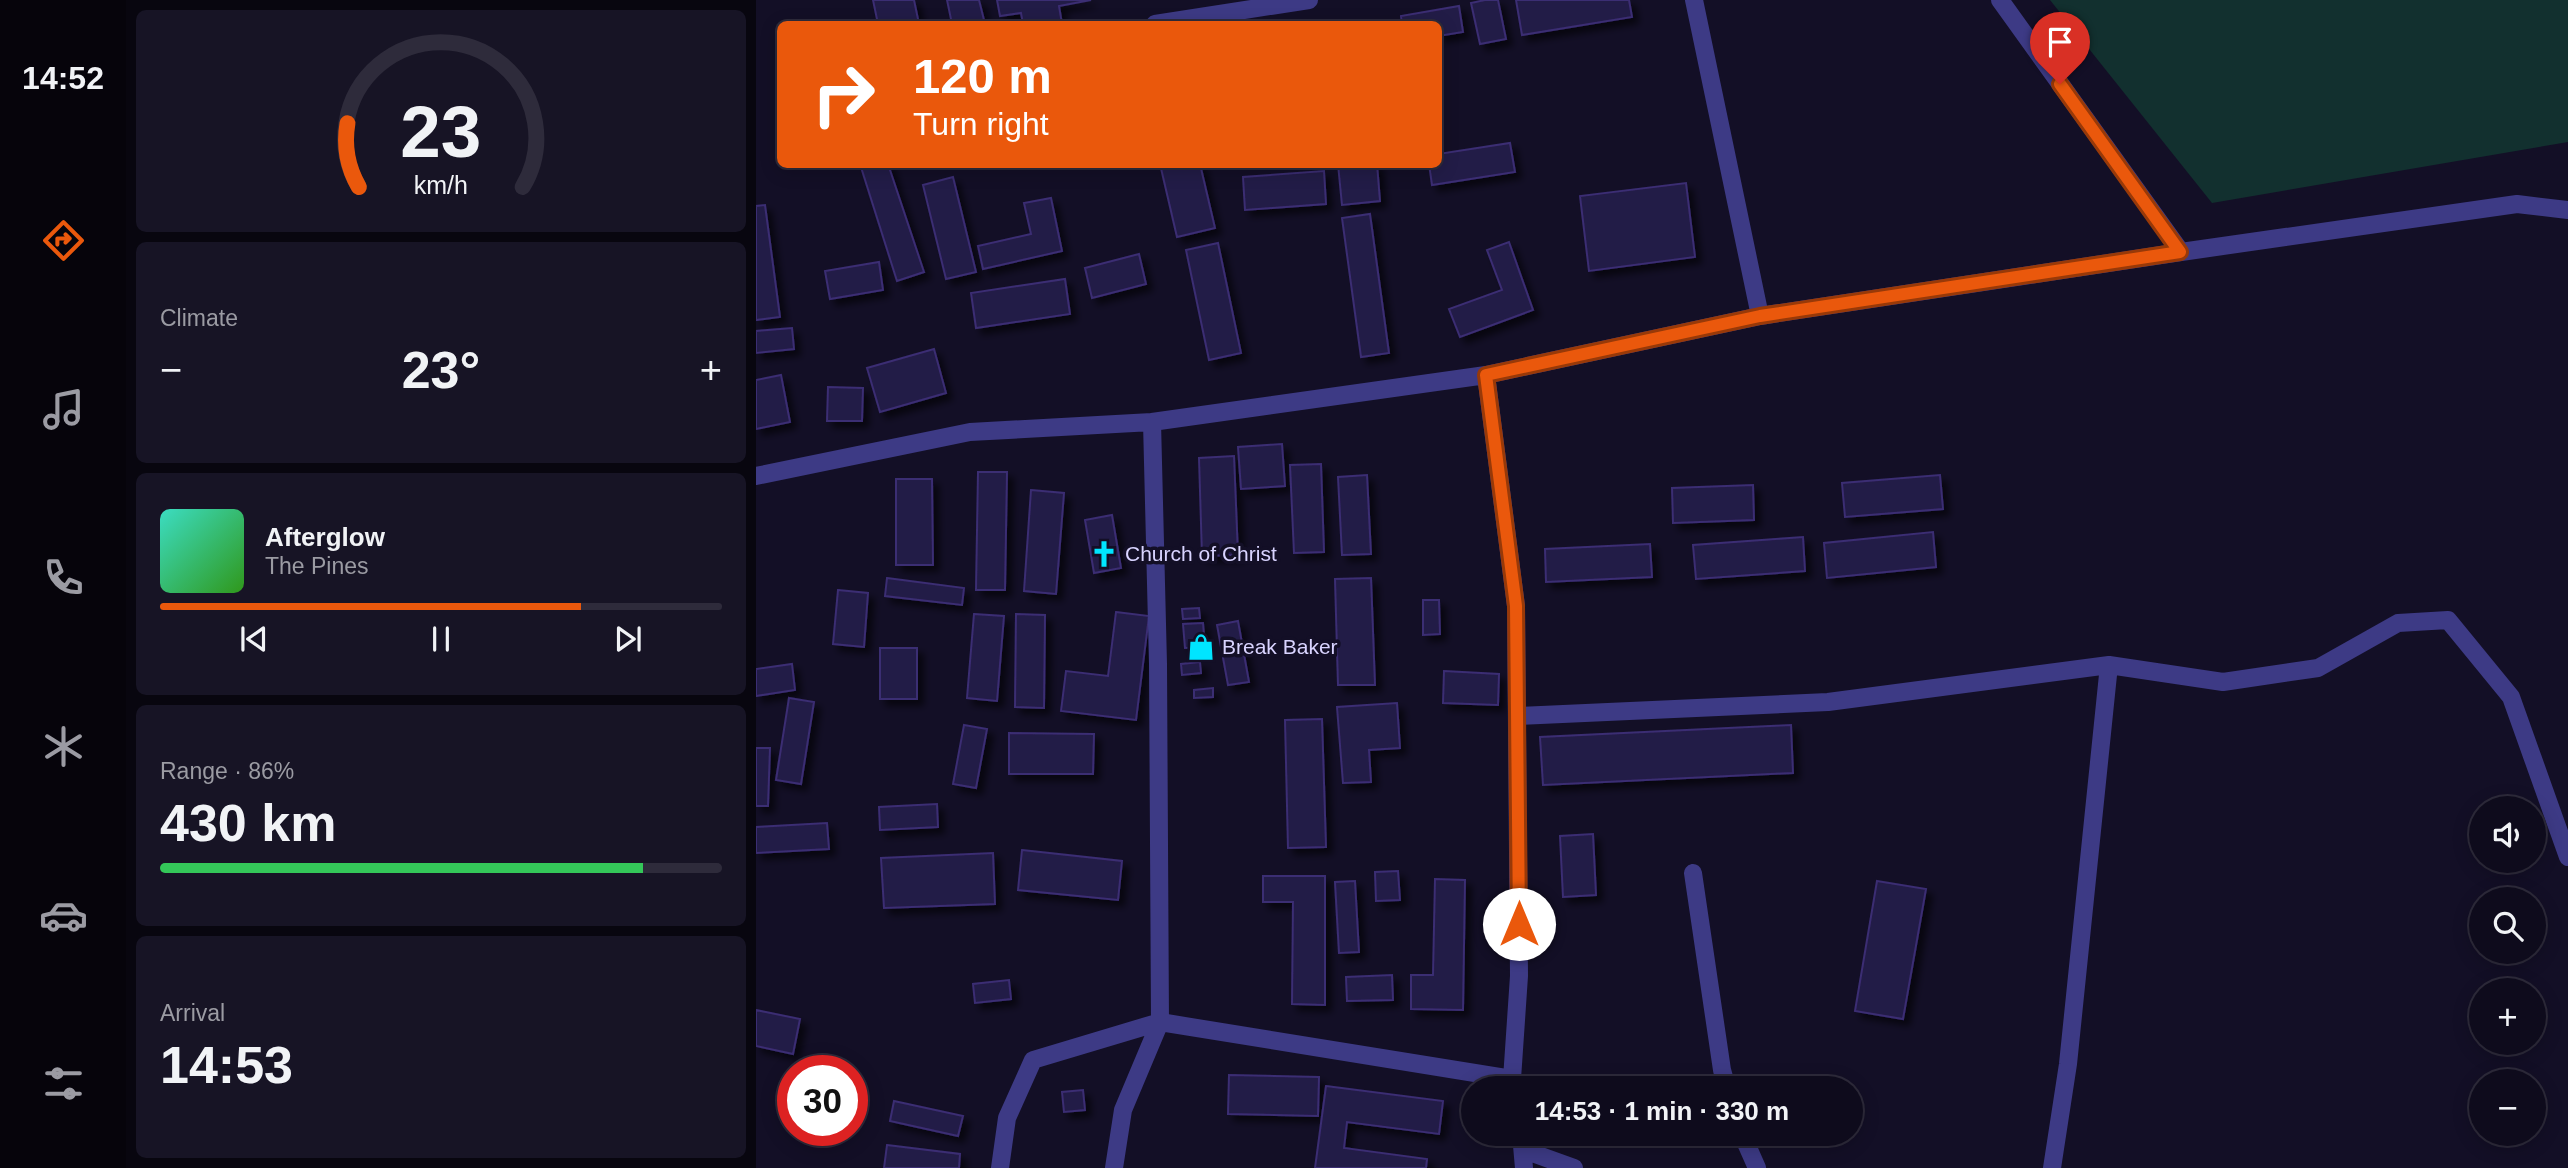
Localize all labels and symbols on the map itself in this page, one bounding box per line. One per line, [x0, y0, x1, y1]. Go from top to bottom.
pin [2030, 12.0, 2090, 84]
church icon: Church of Christ [1089, 539, 1119, 569]
place label: Church of Christ [1125, 542, 1277, 565]
shop icon: Break Baker [1186, 632, 1216, 662]
place label: Break Baker [1222, 635, 1338, 658]
position arrow [1482, 887, 1556, 961]
speed limit sign: 30 [777, 1055, 868, 1146]

